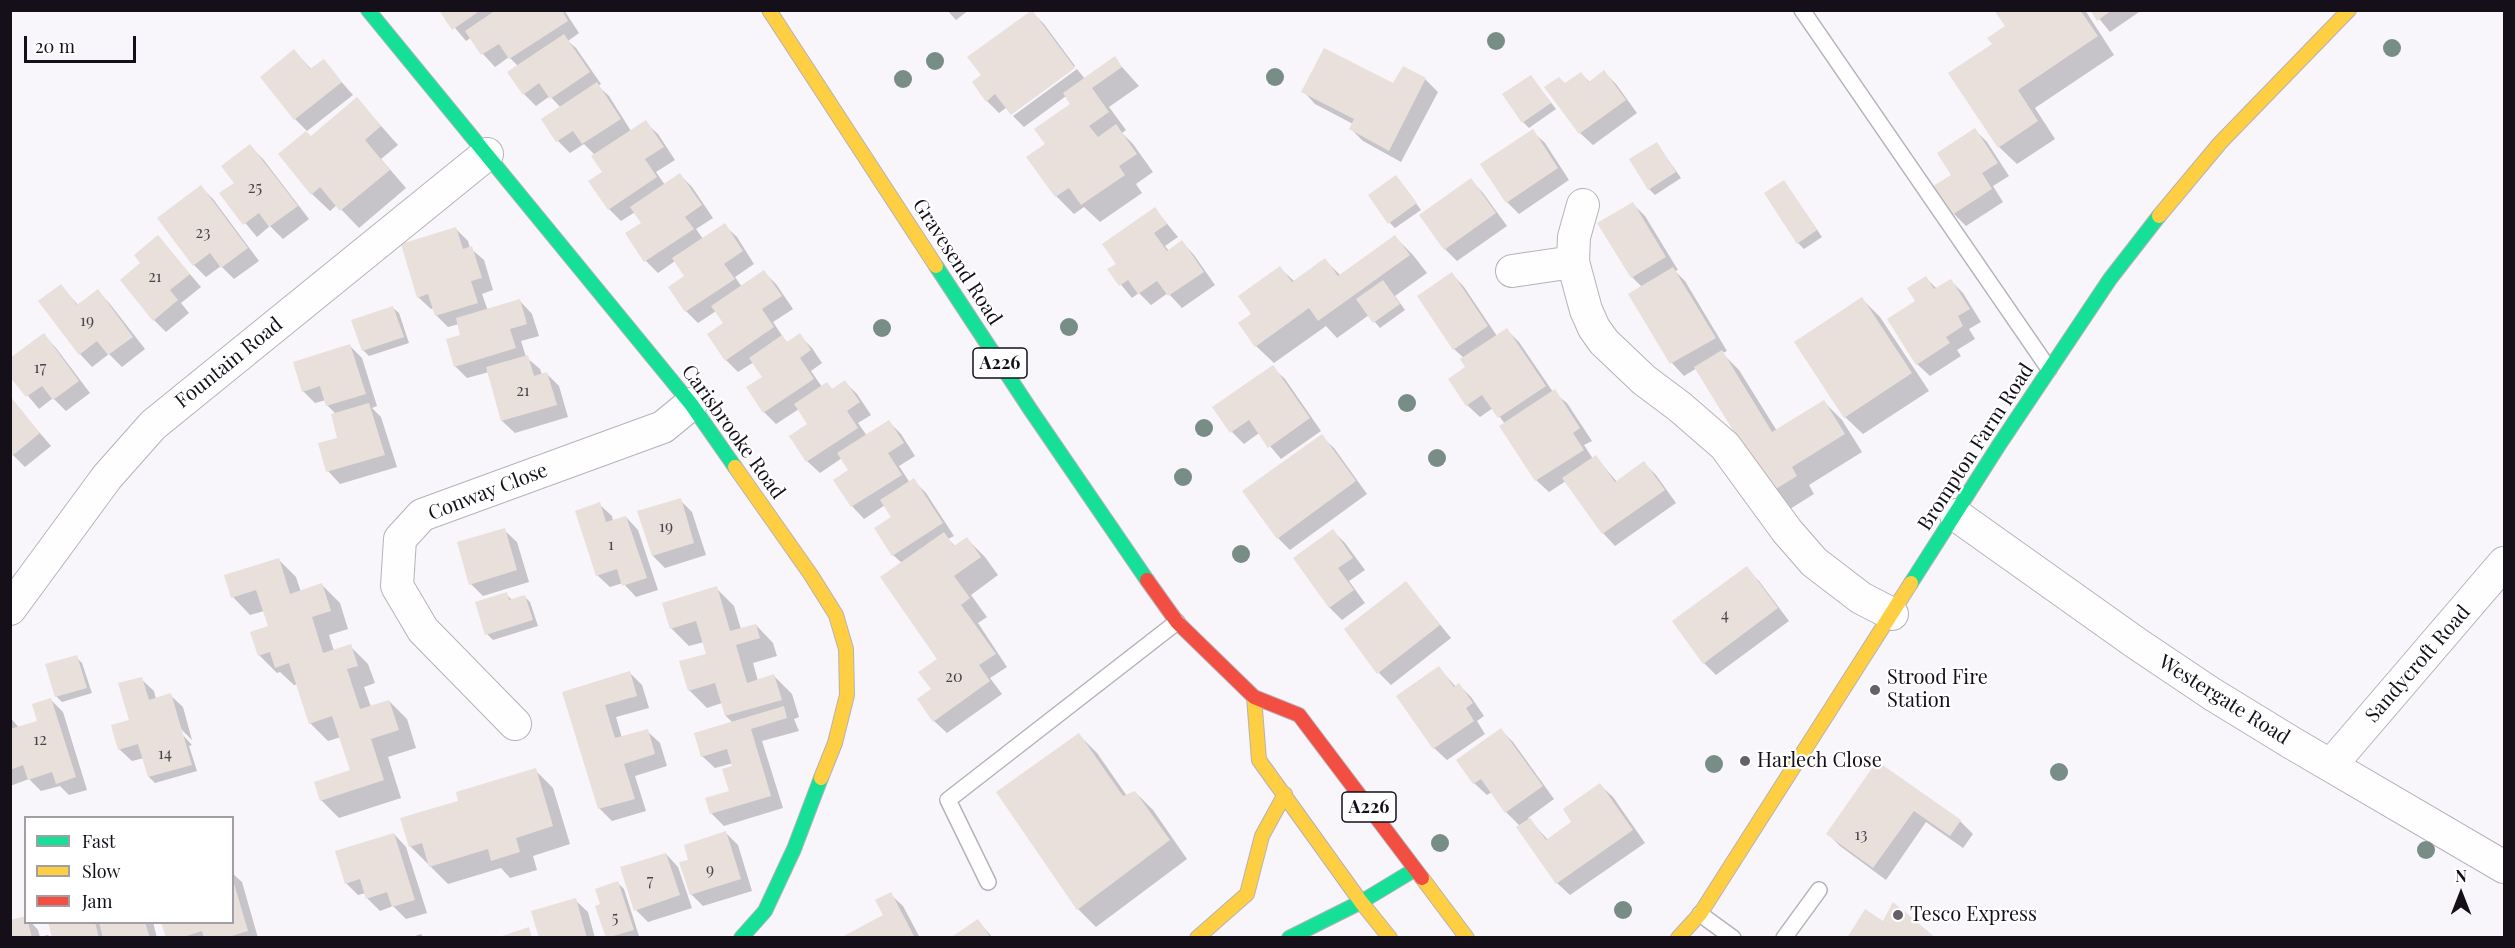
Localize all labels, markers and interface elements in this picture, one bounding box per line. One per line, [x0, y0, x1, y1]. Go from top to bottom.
scale bar [27, 24, 140, 62]
text: 20 m [35, 34, 75, 58]
house number: 25 [248, 178, 262, 198]
street label: Gravesend Road [907, 194, 1007, 330]
house number: 23 [196, 223, 210, 243]
house number: 21 [148, 267, 162, 287]
house number: 19 [80, 311, 94, 331]
street label: Fountain Road [171, 313, 287, 413]
road number: A226 [973, 348, 1027, 378]
house number: 17 [34, 358, 46, 378]
street label: Brompton Farm Road [1913, 359, 2039, 535]
street label: Carisbrooke Road [676, 360, 790, 504]
house number: 21 [516, 381, 530, 401]
street label: Conway Close [425, 458, 551, 526]
house number: 19 [659, 517, 673, 537]
house number: 1 [608, 535, 614, 555]
street label: Sandycroft Road [2361, 600, 2475, 728]
house number: 4 [1721, 605, 1729, 625]
street label: Westergate Road [2154, 650, 2294, 750]
place label: Strood Fire Station [1887, 666, 1988, 713]
house number: 20 [945, 667, 963, 687]
marker: Strood Fire Station [1868, 683, 1882, 697]
house number: 12 [33, 730, 47, 750]
house number: 14 [158, 744, 172, 764]
place label: Harlech Close [1757, 749, 1882, 773]
marker: Harlech Close [1738, 754, 1752, 768]
road number: A226 [1342, 792, 1396, 822]
legend [24, 816, 234, 924]
house number: 13 [1855, 825, 1867, 845]
text: Fast [82, 829, 115, 853]
text: Slow [82, 859, 120, 883]
house number: 9 [706, 860, 714, 880]
north arrow [2431, 864, 2491, 924]
text: N [2455, 865, 2467, 886]
house number: 7 [647, 871, 653, 891]
text: Jam [82, 889, 112, 913]
place label: Tesco Express [1910, 903, 2037, 927]
house number: 5 [612, 908, 618, 928]
marker: Tesco Express [1891, 908, 1905, 922]

